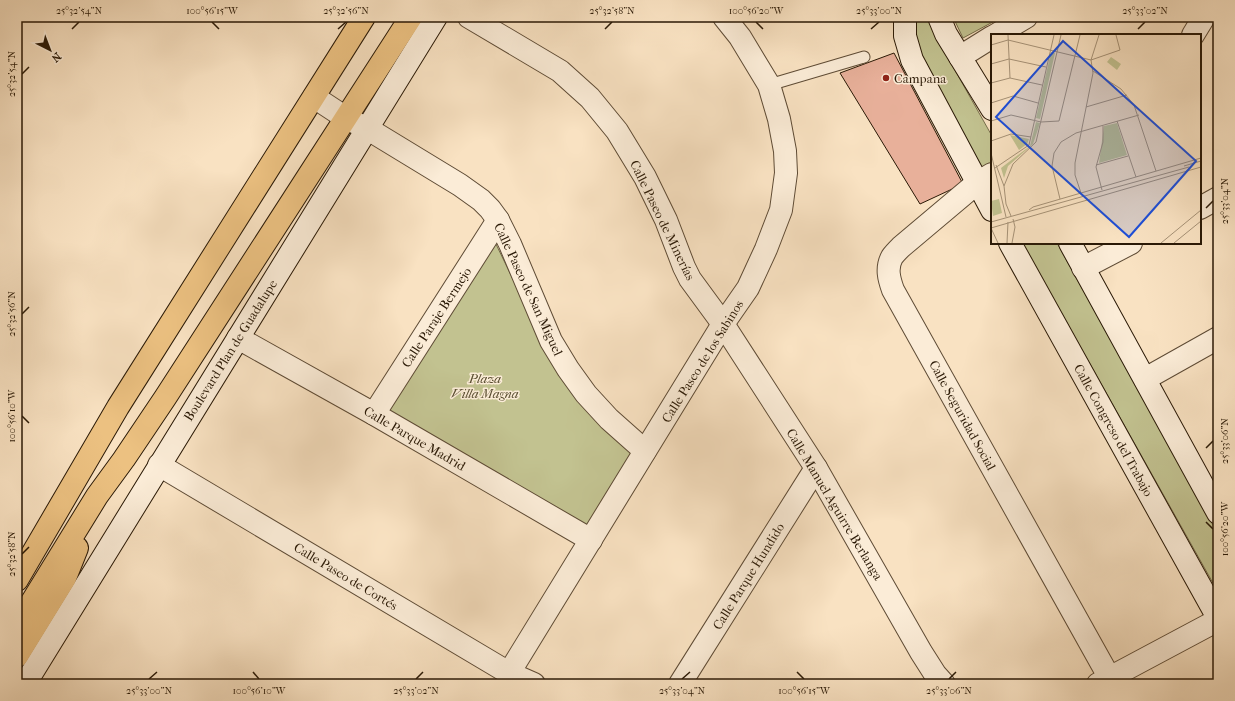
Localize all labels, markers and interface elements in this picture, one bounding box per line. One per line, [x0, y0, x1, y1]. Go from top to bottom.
text: 25°32'54"N [56, 5, 103, 17]
text: 100°56'15"W [186, 5, 239, 17]
text: 25°32'56"N [323, 5, 369, 17]
text: 25°32'58"N [589, 5, 635, 17]
text: 100°56'20"W [729, 5, 784, 17]
text: 25°33'00"N [856, 5, 902, 17]
text: 25°33'02"N [1122, 5, 1168, 17]
north arrow [30, 30, 70, 70]
inset map [991, 34, 1201, 244]
text: N [48, 49, 64, 65]
text: 25°32'54"N [6, 50, 18, 97]
place label: Campana [894, 71, 947, 86]
marker: Campana [881, 73, 891, 83]
street label: Calle Paseo de Minerías [627, 158, 698, 283]
text: 25°33'04"N [1219, 177, 1231, 224]
street label: Calle Paseo de San Miguel [491, 220, 566, 358]
street label: Calle Paraje Bermejo [398, 264, 475, 370]
street label: Boulevard Plan de Guadalupe [181, 276, 280, 424]
text: 25°32'56"N [6, 291, 18, 337]
street label: Calle Paseo de los Sabinos [659, 297, 746, 425]
street label: Calle Seguridad Social [926, 358, 999, 473]
street label: Calle Congreso del Trabajo [1071, 361, 1156, 499]
park label: Plaza Villa Magna [451, 371, 519, 401]
text: 100°56'10"W [6, 388, 18, 442]
street label: Calle Parque Madrid [361, 403, 469, 474]
text: 25°33'06"N [1219, 418, 1231, 464]
street label: Calle Manuel Aguirre Berlanga [783, 426, 886, 583]
text: 100°56'20"W [1219, 501, 1231, 556]
street label: Calle Parque Hundido [709, 520, 788, 632]
text: 25°32'58"N [6, 531, 18, 577]
street label: Calle Paseo de Cortés [291, 539, 401, 613]
text: 25°33'00"N [126, 685, 172, 697]
text: 100°56'10"W [233, 685, 287, 697]
text: 25°33'02"N [393, 685, 439, 697]
text: 25°33'04"N [659, 685, 706, 697]
text: 100°56'15"W [778, 685, 831, 697]
text: 25°33'06"N [926, 685, 972, 697]

